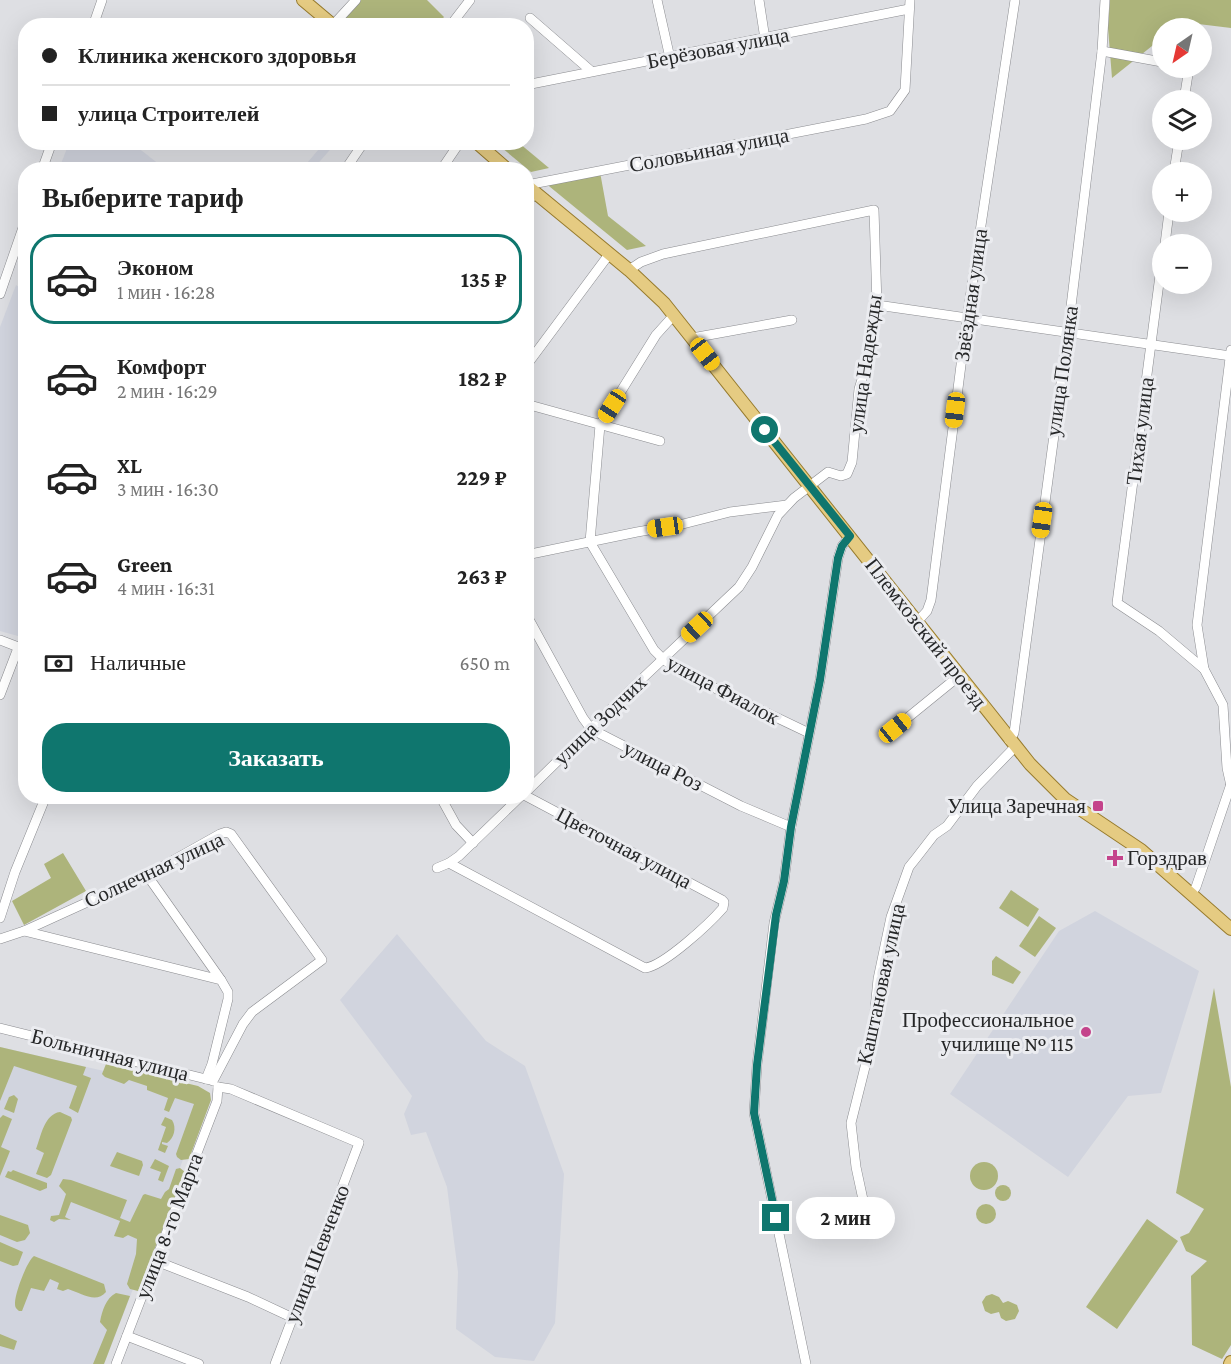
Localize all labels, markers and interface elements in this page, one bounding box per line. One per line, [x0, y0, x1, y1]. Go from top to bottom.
north arrow [1152, 18, 1212, 78]
map controls [1152, 18, 1212, 294]
street label: Берёзовая улица [645, 22, 792, 74]
text: Клиника женского здоровья [78, 43, 357, 68]
button: layers [1152, 90, 1212, 150]
text: улица Строителей [78, 101, 259, 126]
street label: Соловьиная улица [627, 123, 791, 177]
button: + [1152, 162, 1212, 222]
text: Выберите тариф [42, 183, 244, 213]
street label: Звёздная улица [950, 226, 992, 363]
button: − [1152, 234, 1212, 294]
icon: car [45, 252, 99, 306]
text: Эконом [117, 255, 194, 280]
text: 135 ₽ [461, 267, 507, 292]
text: 1 мин · 16:28 [117, 281, 215, 303]
street label: улица Надежды [843, 293, 887, 435]
street label: улица Полянка [1041, 303, 1083, 438]
car [687, 334, 723, 374]
icon: car [45, 351, 99, 405]
text: Комфорт [117, 354, 206, 379]
text: 182 ₽ [458, 366, 507, 391]
street label: Тихая улица [1121, 375, 1159, 486]
text: 2 мин · 16:29 [117, 380, 218, 402]
car [595, 386, 629, 426]
car [944, 391, 966, 429]
route start [751, 416, 778, 443]
icon: car [45, 450, 99, 504]
text: XL [117, 453, 142, 478]
text: 229 ₽ [457, 465, 507, 490]
text: 3 мин · 16:30 [117, 478, 219, 500]
car [1031, 501, 1053, 539]
car [646, 516, 684, 538]
icon: car [45, 549, 99, 603]
text: Green [117, 552, 173, 577]
street label: Племхозский проезд [860, 553, 992, 713]
text: 263 ₽ [457, 564, 507, 589]
text: 4 мин · 16:31 [117, 577, 215, 599]
car [678, 608, 716, 646]
icon: cash [42, 647, 75, 680]
text: Наличные [90, 650, 186, 675]
street label: улица Фиалок [662, 650, 784, 730]
text: 650 m [460, 652, 510, 674]
street label: улица Зодчих [549, 670, 652, 770]
car [875, 710, 915, 746]
button: Заказать [42, 723, 510, 792]
street label: улица Роз [619, 736, 707, 796]
place label: Улица Заречная [947, 794, 1086, 818]
marker: Улица Заречная [1091, 799, 1105, 813]
street label: Цветочная улица [552, 802, 696, 894]
street label: Солнечная улица [80, 827, 228, 913]
place label: Горздрав [1127, 846, 1207, 870]
marker: Горздрав [1108, 851, 1122, 865]
street label: Каштановая улица [852, 901, 910, 1067]
place label: Профессиональное училище № 115 [902, 1008, 1074, 1056]
street label: Больничная улица [29, 1024, 192, 1086]
marker: Профессиональное училище № 115 [1079, 1025, 1093, 1039]
street label: улица 8-го Марта [130, 1149, 208, 1302]
street label: улица Шевченко [280, 1181, 354, 1327]
callout: 2 мин [797, 1197, 896, 1239]
route end [762, 1204, 789, 1231]
text: 2 мин [820, 1207, 871, 1229]

